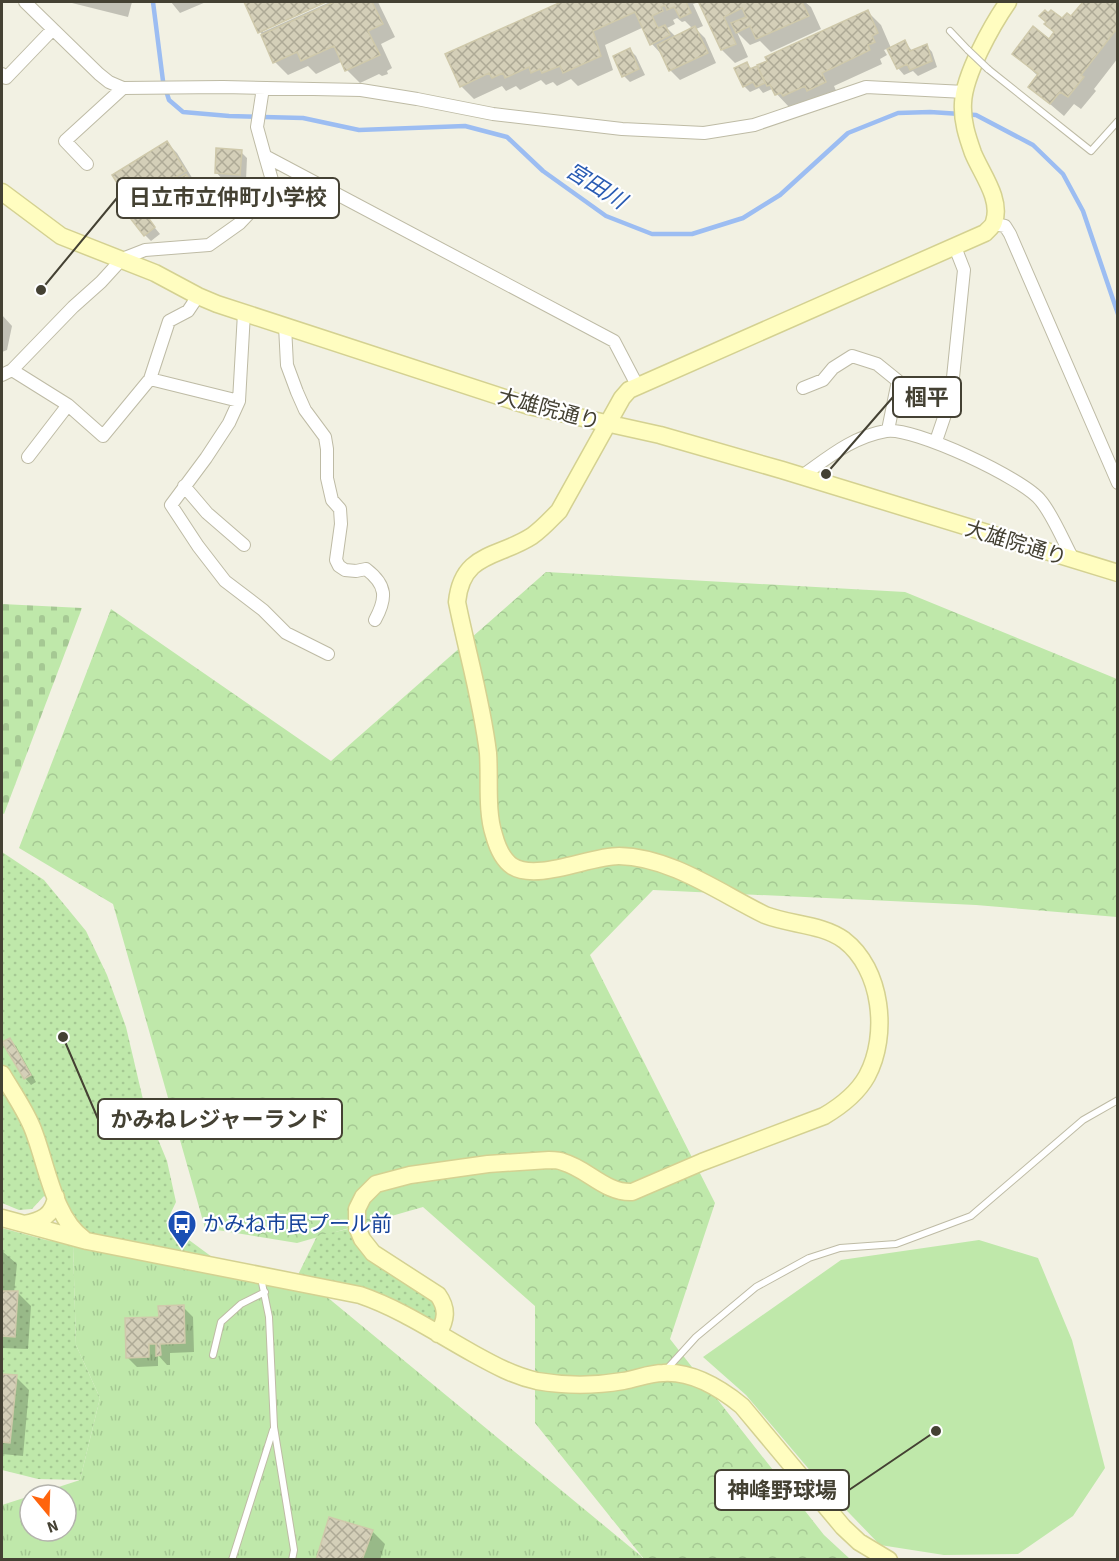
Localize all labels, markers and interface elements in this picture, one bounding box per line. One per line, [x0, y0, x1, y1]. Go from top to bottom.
water label: 宮田川 [560, 155, 634, 218]
callout: 日立市立仲町小学校 [117, 178, 339, 218]
text: 日立市立仲町小学校 [129, 182, 327, 214]
callout: 椢平 [893, 377, 961, 417]
street label: 大雄院通り [494, 381, 604, 437]
text: 椢平 [905, 382, 949, 414]
street label: 大雄院通り [961, 513, 1071, 573]
callout: かみねレジャーランド [98, 1099, 342, 1139]
text: かみねレジャーランド [111, 1104, 329, 1136]
bus stop icon: かみね市民プール前 [166, 1208, 198, 1250]
place label: かみね市民プール前 [203, 1209, 392, 1239]
callout: 神峰野球場 [715, 1470, 849, 1510]
text: 神峰野球場 [727, 1475, 837, 1507]
north arrow [18, 1483, 78, 1543]
text: N [44, 1514, 61, 1538]

